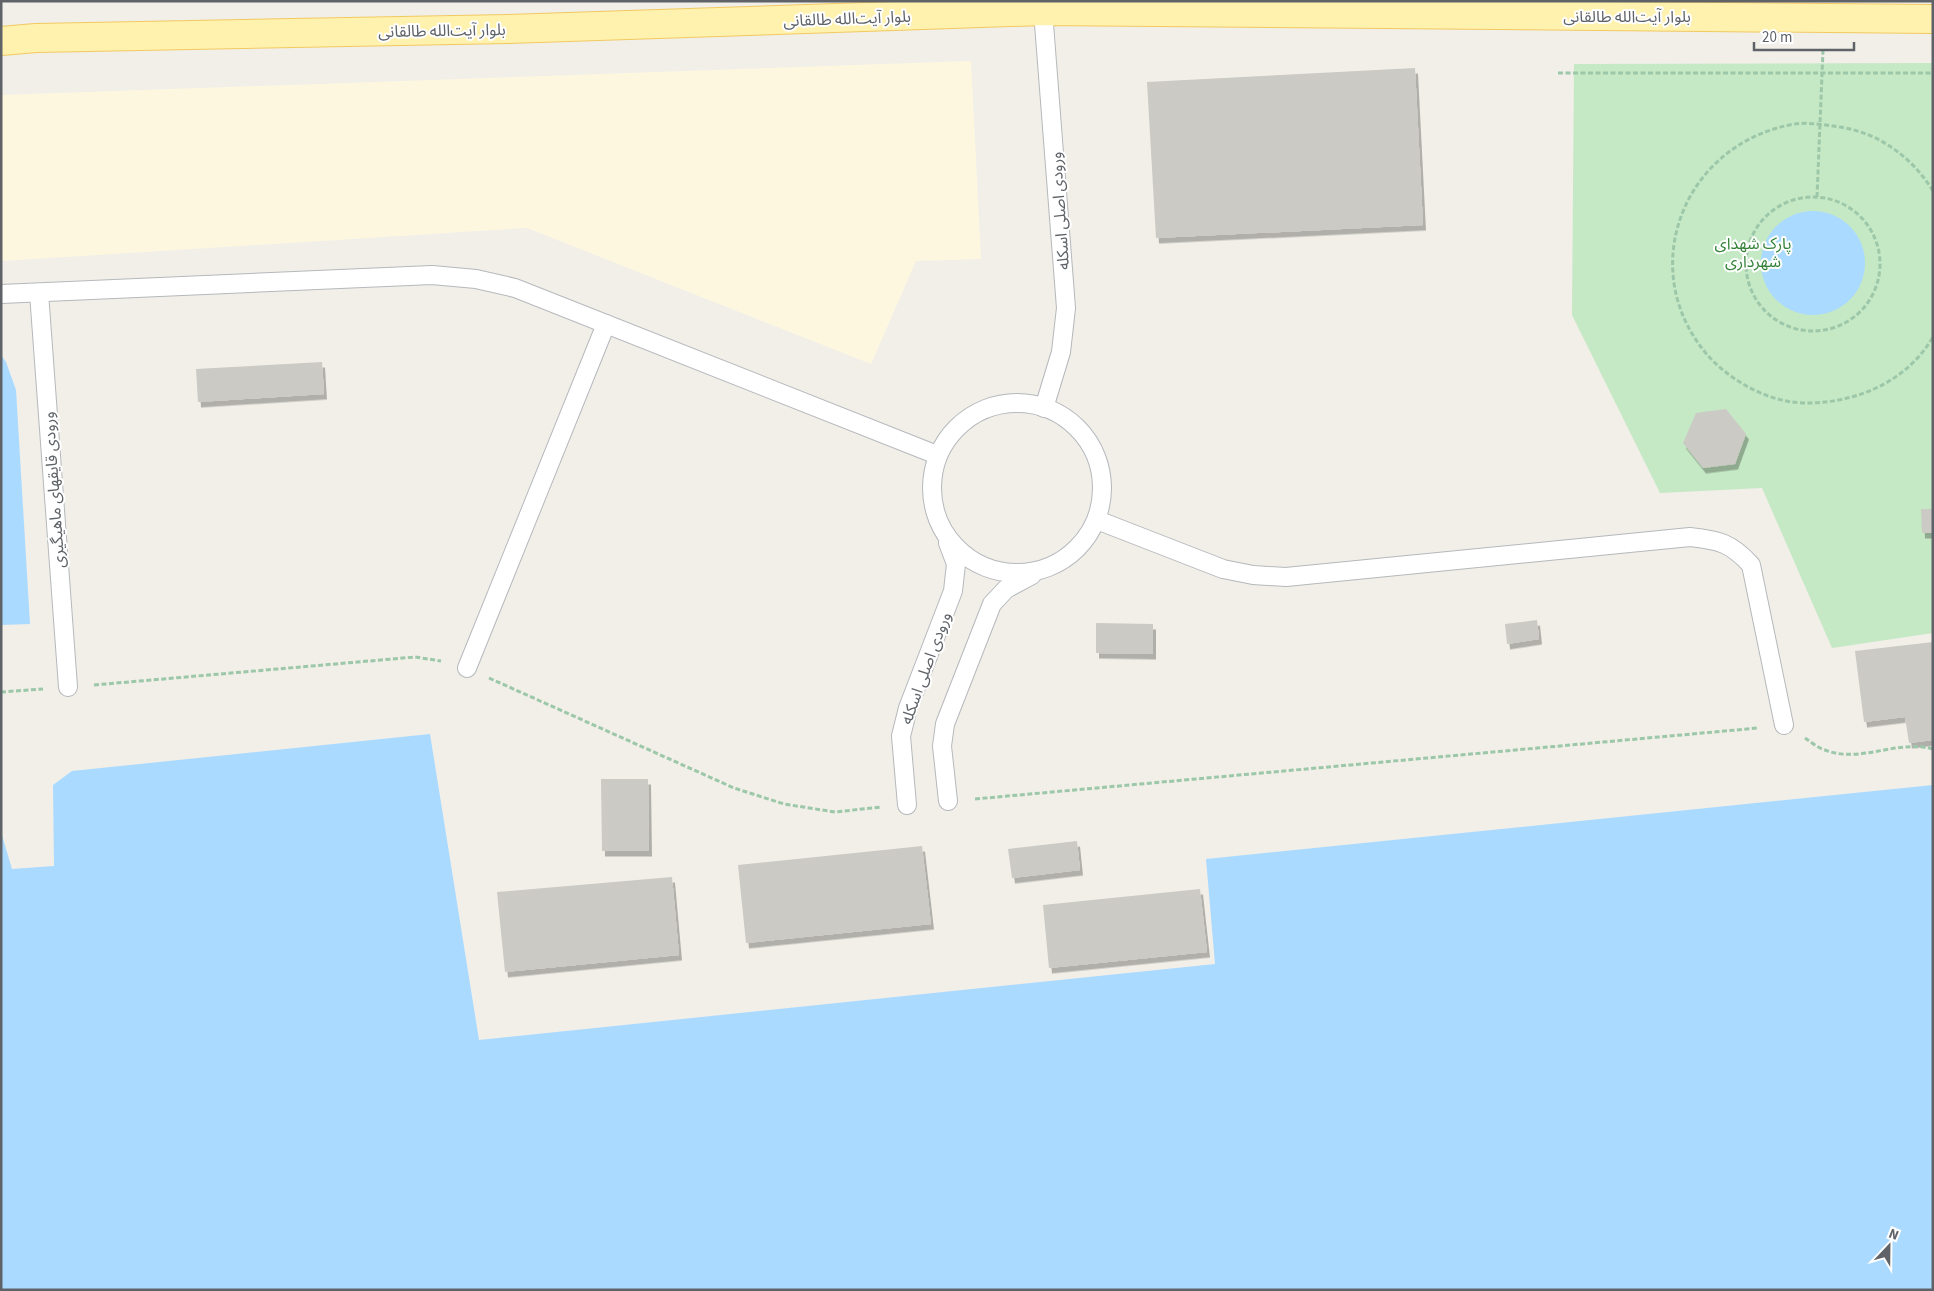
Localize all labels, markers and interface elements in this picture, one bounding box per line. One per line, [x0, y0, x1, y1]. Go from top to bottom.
street label: بلوار آیت‌الله طالقانی [783, 6, 911, 32]
street label: بلوار آیت‌الله طالقانی [1563, 6, 1691, 28]
street label: بلوار آیت‌الله طالقانی [378, 19, 506, 43]
scale bar [1754, 20, 1854, 52]
text: 20 m [1762, 27, 1792, 48]
street label: ورودی اصلی اسکله [1045, 151, 1075, 271]
park label: پارک شهدای شهرداری [1714, 233, 1792, 273]
street label: ورودی قایقهای ماهیگیری [38, 411, 70, 569]
street label: ورودی اصلی اسکله [895, 609, 957, 728]
north arrow [1864, 1221, 1914, 1271]
text: N [1885, 1224, 1902, 1246]

